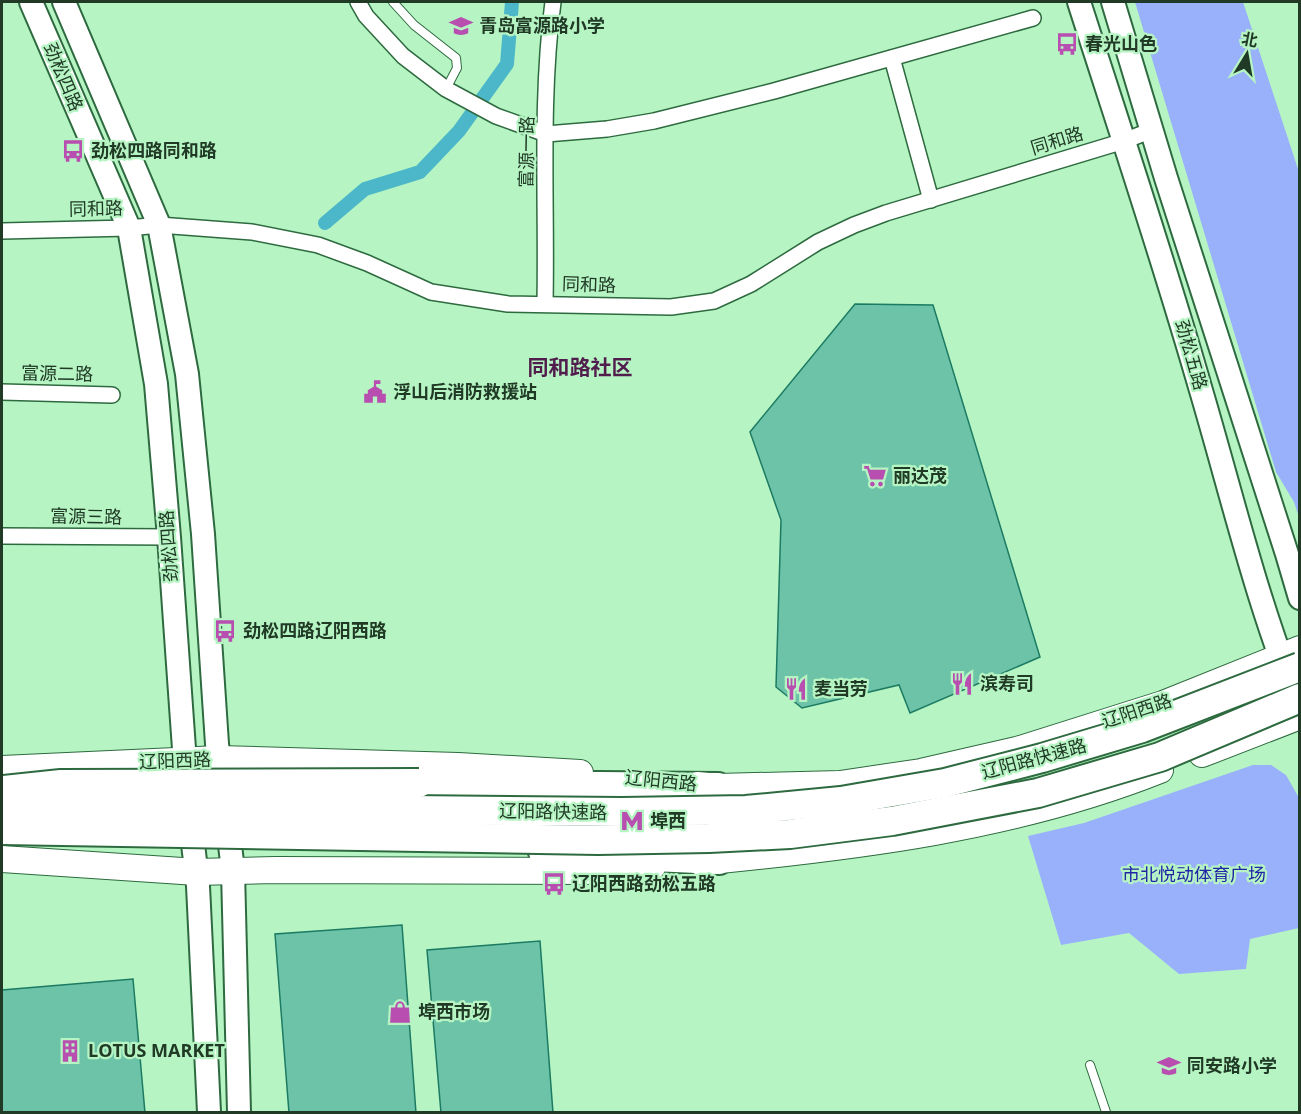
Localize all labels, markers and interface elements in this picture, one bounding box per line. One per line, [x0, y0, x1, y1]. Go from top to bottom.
school or university icon: 青岛富源路小学 [448, 13, 474, 39]
place label: 青岛富源路小学 [479, 13, 605, 37]
north arrow [1217, 24, 1277, 84]
text: 北 [1240, 27, 1260, 52]
bus stop icon: 春光山色 [1054, 31, 1080, 57]
place label: 春光山色 [1085, 31, 1157, 55]
street label: 劲松四路 [39, 39, 89, 114]
street label: 富源一路 [513, 116, 539, 188]
street label: 同和路 [1027, 121, 1086, 159]
bus stop icon: 劲松四路同和路 [60, 138, 86, 164]
place label: 劲松四路同和路 [91, 138, 217, 162]
street label: 同和路 [69, 196, 123, 220]
street label: 同和路 [562, 271, 616, 297]
street label: 劲松五路 [1171, 317, 1213, 393]
district label: 同和路社区 [528, 353, 633, 381]
street label: 富源二路 [21, 360, 93, 386]
public building icon: 浮山后消防救援站 [362, 379, 388, 405]
place label: 浮山后消防救援站 [393, 379, 537, 403]
supermarket icon: 丽达茂 [862, 463, 888, 489]
place label: 丽达茂 [893, 463, 947, 487]
street label: 富源三路 [50, 503, 122, 529]
street label: 劲松四路 [154, 509, 182, 583]
bus stop icon: 劲松四路辽阳西路 [212, 618, 238, 644]
place label: 劲松四路辽阳西路 [243, 618, 387, 642]
restaurant icon: 滨寿司 [949, 671, 975, 697]
place label: 滨寿司 [980, 671, 1034, 695]
restaurant icon: 麦当劳 [783, 676, 809, 702]
place label: 麦当劳 [814, 676, 868, 700]
street label: 辽阳西路 [1099, 688, 1175, 733]
street label: 辽阳路快速路 [978, 732, 1089, 784]
street label: 辽阳西路 [139, 747, 211, 773]
street label: 辽阳西路 [624, 764, 698, 796]
street label: 辽阳路快速路 [499, 798, 607, 824]
metro station icon: 埠西 [619, 808, 645, 834]
place label: 埠西 [650, 808, 686, 832]
park label: 市北悦动体育广场 [1122, 862, 1266, 886]
bus stop icon: 辽阳西路劲松五路 [541, 871, 567, 897]
place label: 辽阳西路劲松五路 [572, 871, 716, 895]
shop icon: 埠西市场 [387, 999, 413, 1025]
place label: 埠西市场 [418, 999, 490, 1023]
building icon: LOTUS MARKET [57, 1038, 83, 1064]
place label: LOTUS MARKET [88, 1038, 225, 1062]
school or university icon: 同安路小学 [1156, 1053, 1182, 1079]
place label: 同安路小学 [1187, 1053, 1277, 1077]

